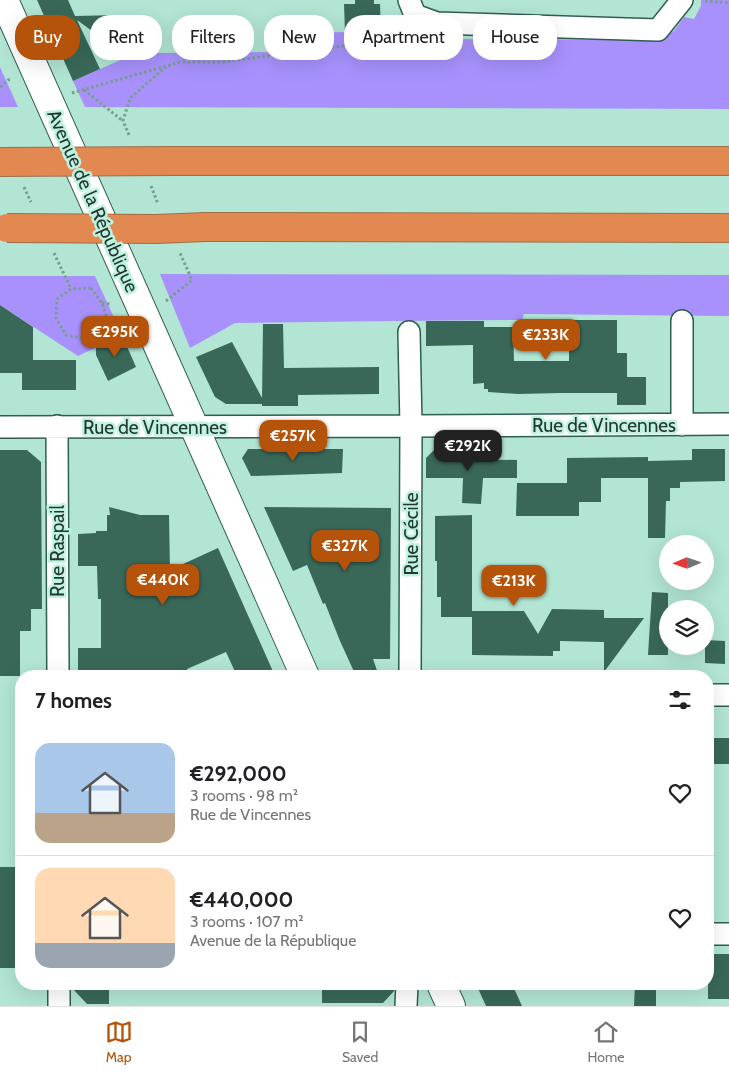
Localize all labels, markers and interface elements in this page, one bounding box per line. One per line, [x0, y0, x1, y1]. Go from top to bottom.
chip: Buy [15, 15, 80, 60]
chip: Rent [90, 15, 162, 60]
chip: Filters [172, 15, 254, 60]
chip: New [264, 15, 334, 60]
chip: Apartment [344, 15, 463, 60]
chip: House [473, 15, 557, 60]
street label: Avenue de la République [42, 106, 144, 296]
pin: €295K [80, 316, 150, 358]
pin: €233K [511, 318, 581, 361]
text: €295K [92, 322, 138, 341]
text: €233K [523, 325, 569, 344]
street label: Rue de Vincennes [532, 414, 676, 437]
street label: Rue de Vincennes [83, 416, 227, 439]
pin: €257K [258, 420, 328, 462]
text: €257K [270, 426, 316, 445]
pin: €292K [433, 430, 503, 472]
text: €292K [445, 436, 491, 455]
street label: Rue Cécile [400, 492, 423, 576]
street label: Rue Raspail [46, 505, 69, 597]
pin: €327K [310, 530, 380, 572]
north arrow [659, 535, 714, 590]
map controls [659, 535, 714, 655]
text: €327K [322, 536, 368, 555]
pin: €440K [128, 564, 198, 606]
pin: €213K [479, 564, 549, 607]
text: €440K [137, 570, 189, 589]
text: €213K [492, 571, 536, 590]
button: layers [659, 600, 714, 655]
icon: filters [666, 686, 694, 714]
text: 7 homes [35, 688, 112, 713]
text: €292,000 [190, 761, 287, 786]
icon: home [75, 763, 135, 823]
icon: heart [666, 779, 694, 807]
text: 3 rooms · 98 m² [190, 786, 298, 805]
text: Rue de Vincennes [190, 805, 311, 824]
text: €440,000 [190, 887, 293, 912]
icon: home [75, 888, 135, 948]
icon: heart [666, 904, 694, 932]
text: 3 rooms · 107 m² [190, 912, 304, 931]
text: Avenue de la République [190, 931, 356, 950]
tab: Map [105, 1018, 133, 1066]
tab: Saved [342, 1018, 378, 1066]
tab: Home [588, 1018, 624, 1066]

